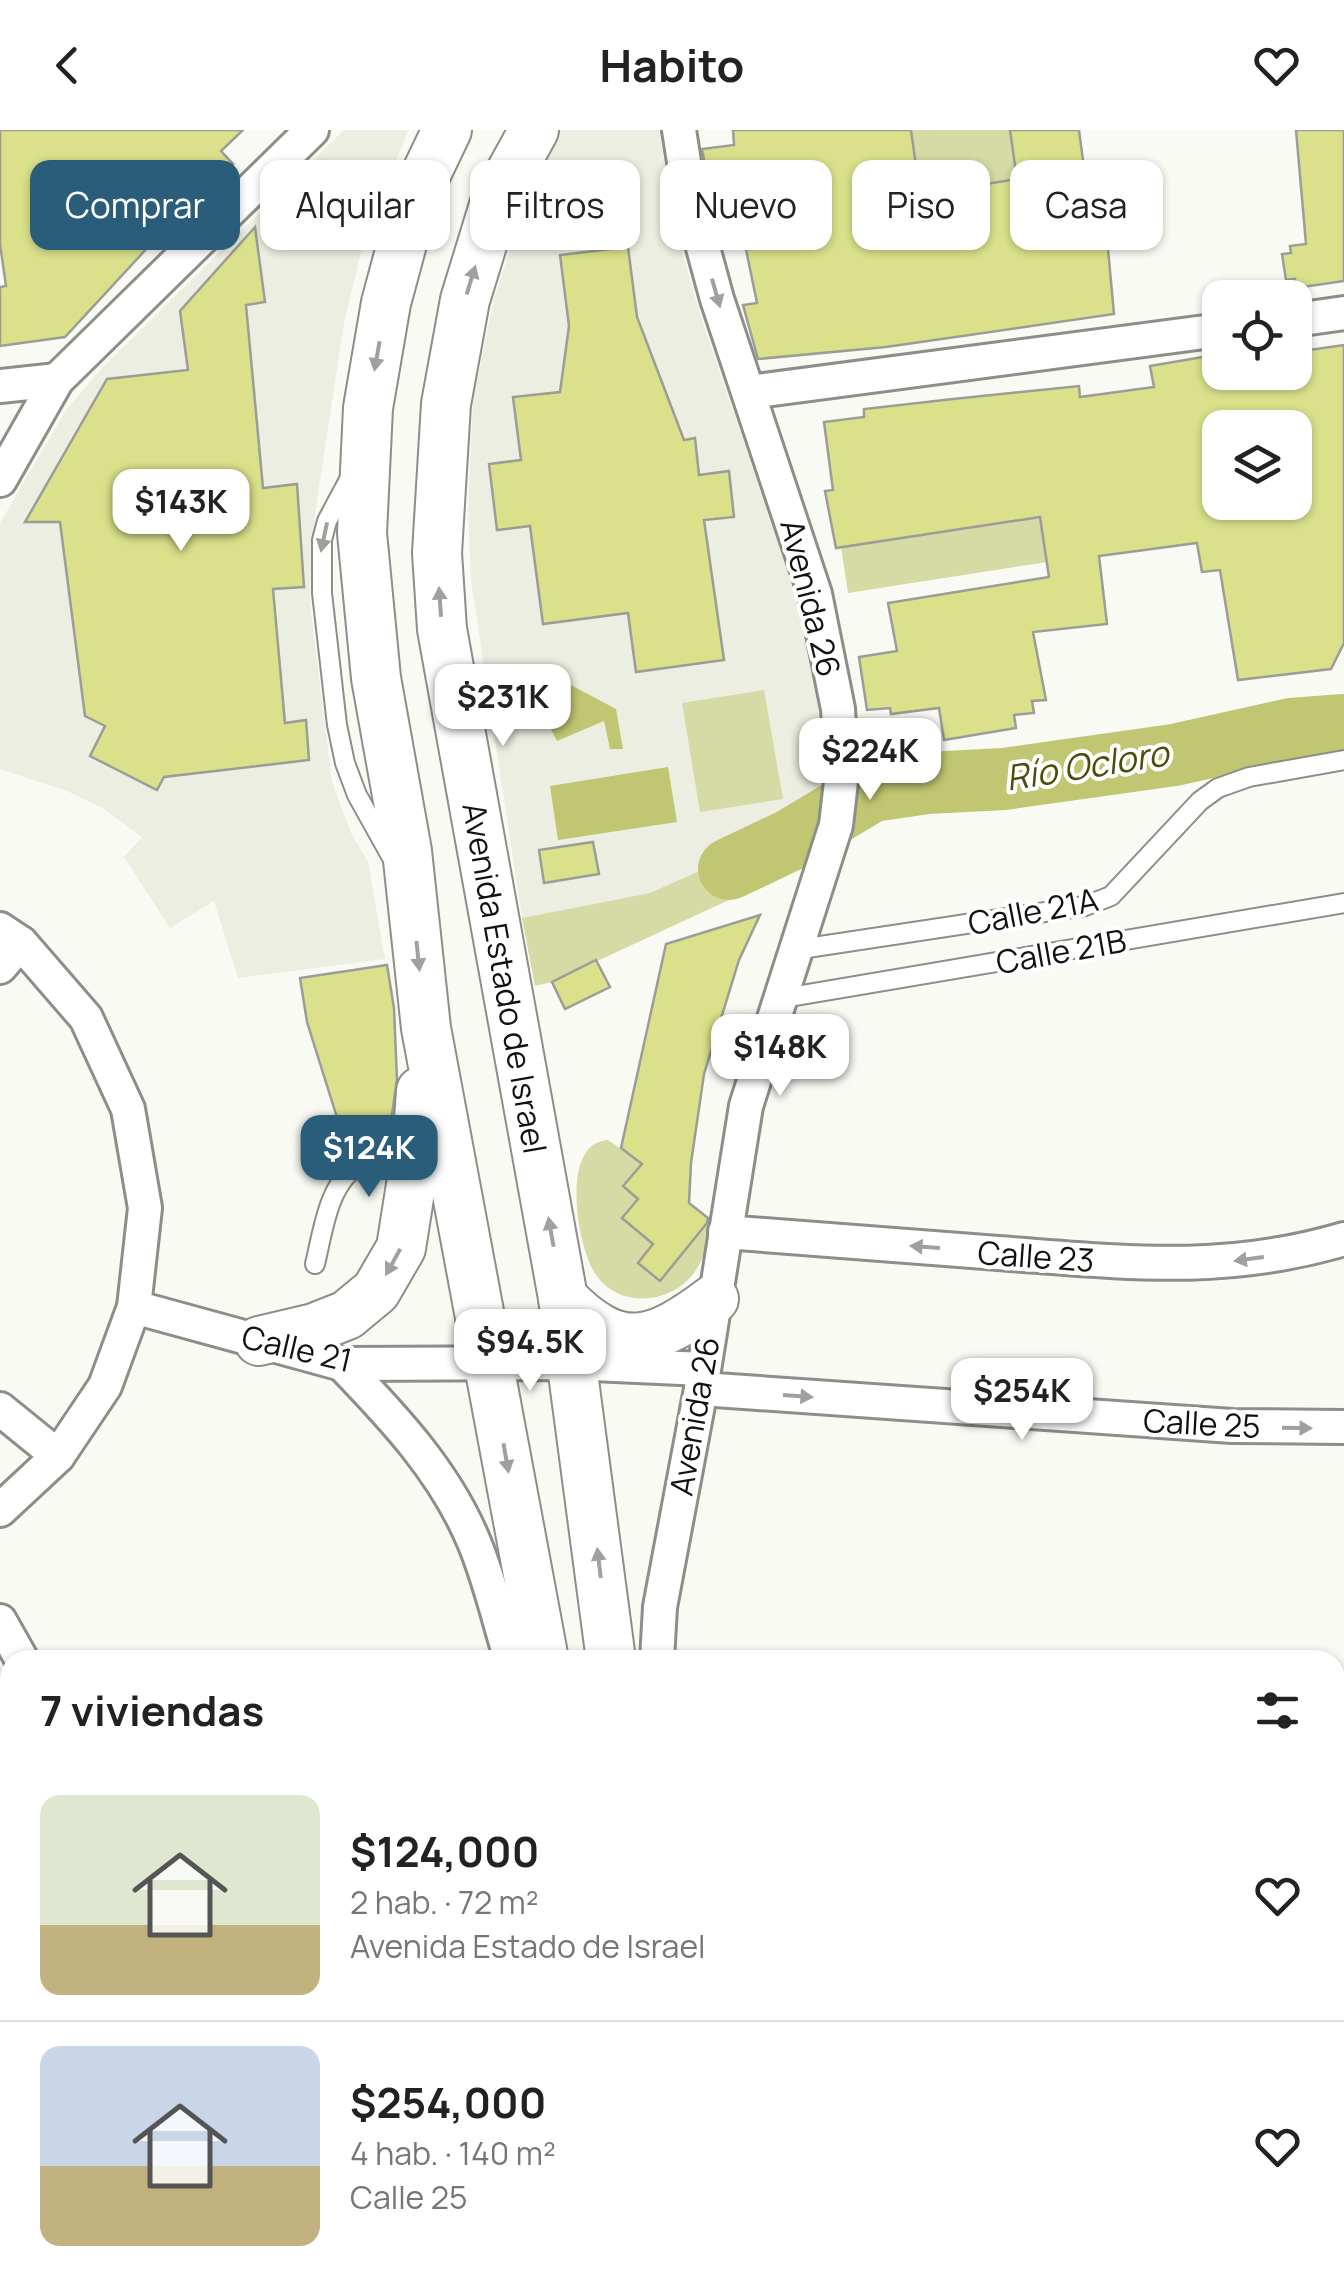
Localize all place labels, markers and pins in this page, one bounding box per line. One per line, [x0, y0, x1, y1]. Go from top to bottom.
pin: $143K [111, 469, 251, 554]
pin: $231K [433, 664, 573, 749]
pin: $224K [800, 718, 940, 803]
pin: $148K [710, 1014, 850, 1099]
pin: $124K [299, 1115, 439, 1200]
pin: $94.5K [449, 1309, 611, 1394]
pin: $254K [952, 1358, 1092, 1443]

